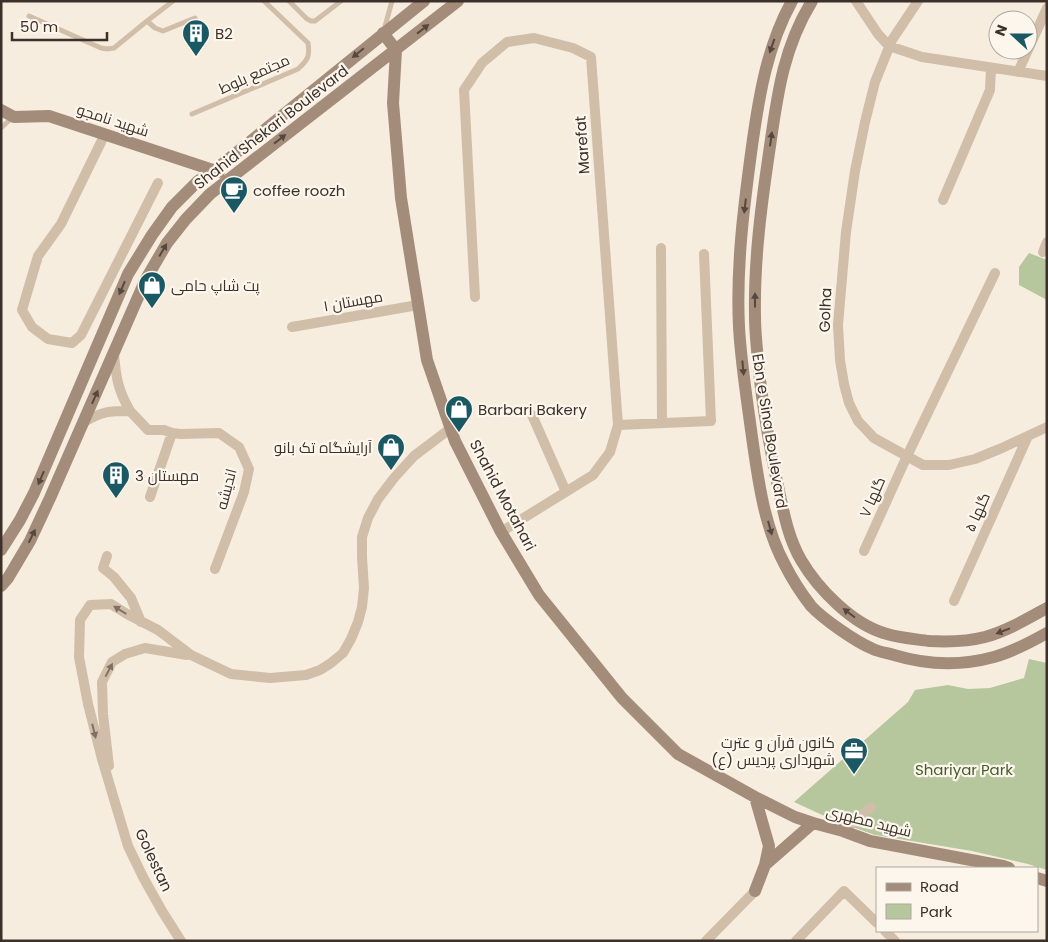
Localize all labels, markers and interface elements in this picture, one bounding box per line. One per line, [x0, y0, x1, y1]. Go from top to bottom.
scale bar [12, 10, 108, 42]
north arrow [988, 10, 1038, 60]
text: 50 m [20, 16, 58, 37]
building icon: B2 [181, 18, 211, 57]
text: N [990, 22, 1012, 39]
place label: B2 [215, 23, 233, 44]
one-way arrow [416, 23, 429, 34]
one-way arrow [768, 38, 776, 53]
one-way arrow [352, 48, 365, 59]
street label: مجتمع بلوط [215, 49, 293, 100]
street label: Shahid Shekari Boulevard [189, 60, 353, 194]
street label: شهید نامجو [74, 98, 152, 142]
street label: Marefat [569, 115, 595, 175]
one-way arrow [767, 130, 775, 146]
one-way arrow [274, 133, 287, 144]
cafe icon: coffee roozh [219, 175, 249, 214]
place label: coffee roozh [253, 180, 345, 201]
one-way arrow [740, 198, 748, 214]
one-way arrow [159, 242, 167, 257]
shop icon: پت شاپ حامی [137, 270, 167, 309]
place label: پت شاپ حامی [171, 275, 260, 296]
one-way arrow [117, 281, 125, 296]
street label: مهستان ۱ [322, 285, 384, 317]
street label: Golha [814, 287, 836, 333]
one-way arrow [751, 292, 759, 308]
street label: Ebn e Sina Boulevard [747, 352, 793, 510]
one-way arrow [739, 360, 747, 376]
one-way arrow [91, 390, 99, 404]
shop icon: Barbari Bakery [444, 394, 474, 433]
place label: Barbari Bakery [478, 399, 587, 420]
shop icon: آرایشگاه تک بانو [376, 432, 406, 471]
street label: Shahid Motahari [465, 436, 541, 554]
place label: آرایشگاه تک بانو [274, 437, 372, 458]
building icon: مهستان 3 [101, 460, 131, 499]
place label: مهستان 3 [135, 465, 199, 486]
street label: اندیشه [210, 466, 242, 512]
one-way arrow [36, 471, 44, 485]
street label: گلها ۷ [854, 473, 890, 521]
street label: گلها ۵ [959, 489, 995, 535]
one-way arrow [766, 520, 774, 535]
one-way arrow [28, 528, 36, 543]
one-way arrow [114, 606, 127, 615]
one-way arrow [842, 608, 856, 618]
one-way arrow [996, 627, 1011, 635]
one-way arrow [105, 662, 113, 677]
one-way arrow [91, 723, 99, 738]
place label: کانون قرآن و عترت (ع) شهرداری پردیس [711, 732, 835, 771]
office icon: کانون قرآن و عترت (ع) شهرداری پردیس [839, 736, 869, 775]
park label: Shariyar Park [915, 759, 1013, 780]
street label: شهید مطهری [824, 800, 914, 842]
street label: Golestan [130, 825, 178, 895]
legend [876, 867, 1038, 932]
text: Road [920, 876, 959, 897]
text: Park [920, 901, 952, 922]

